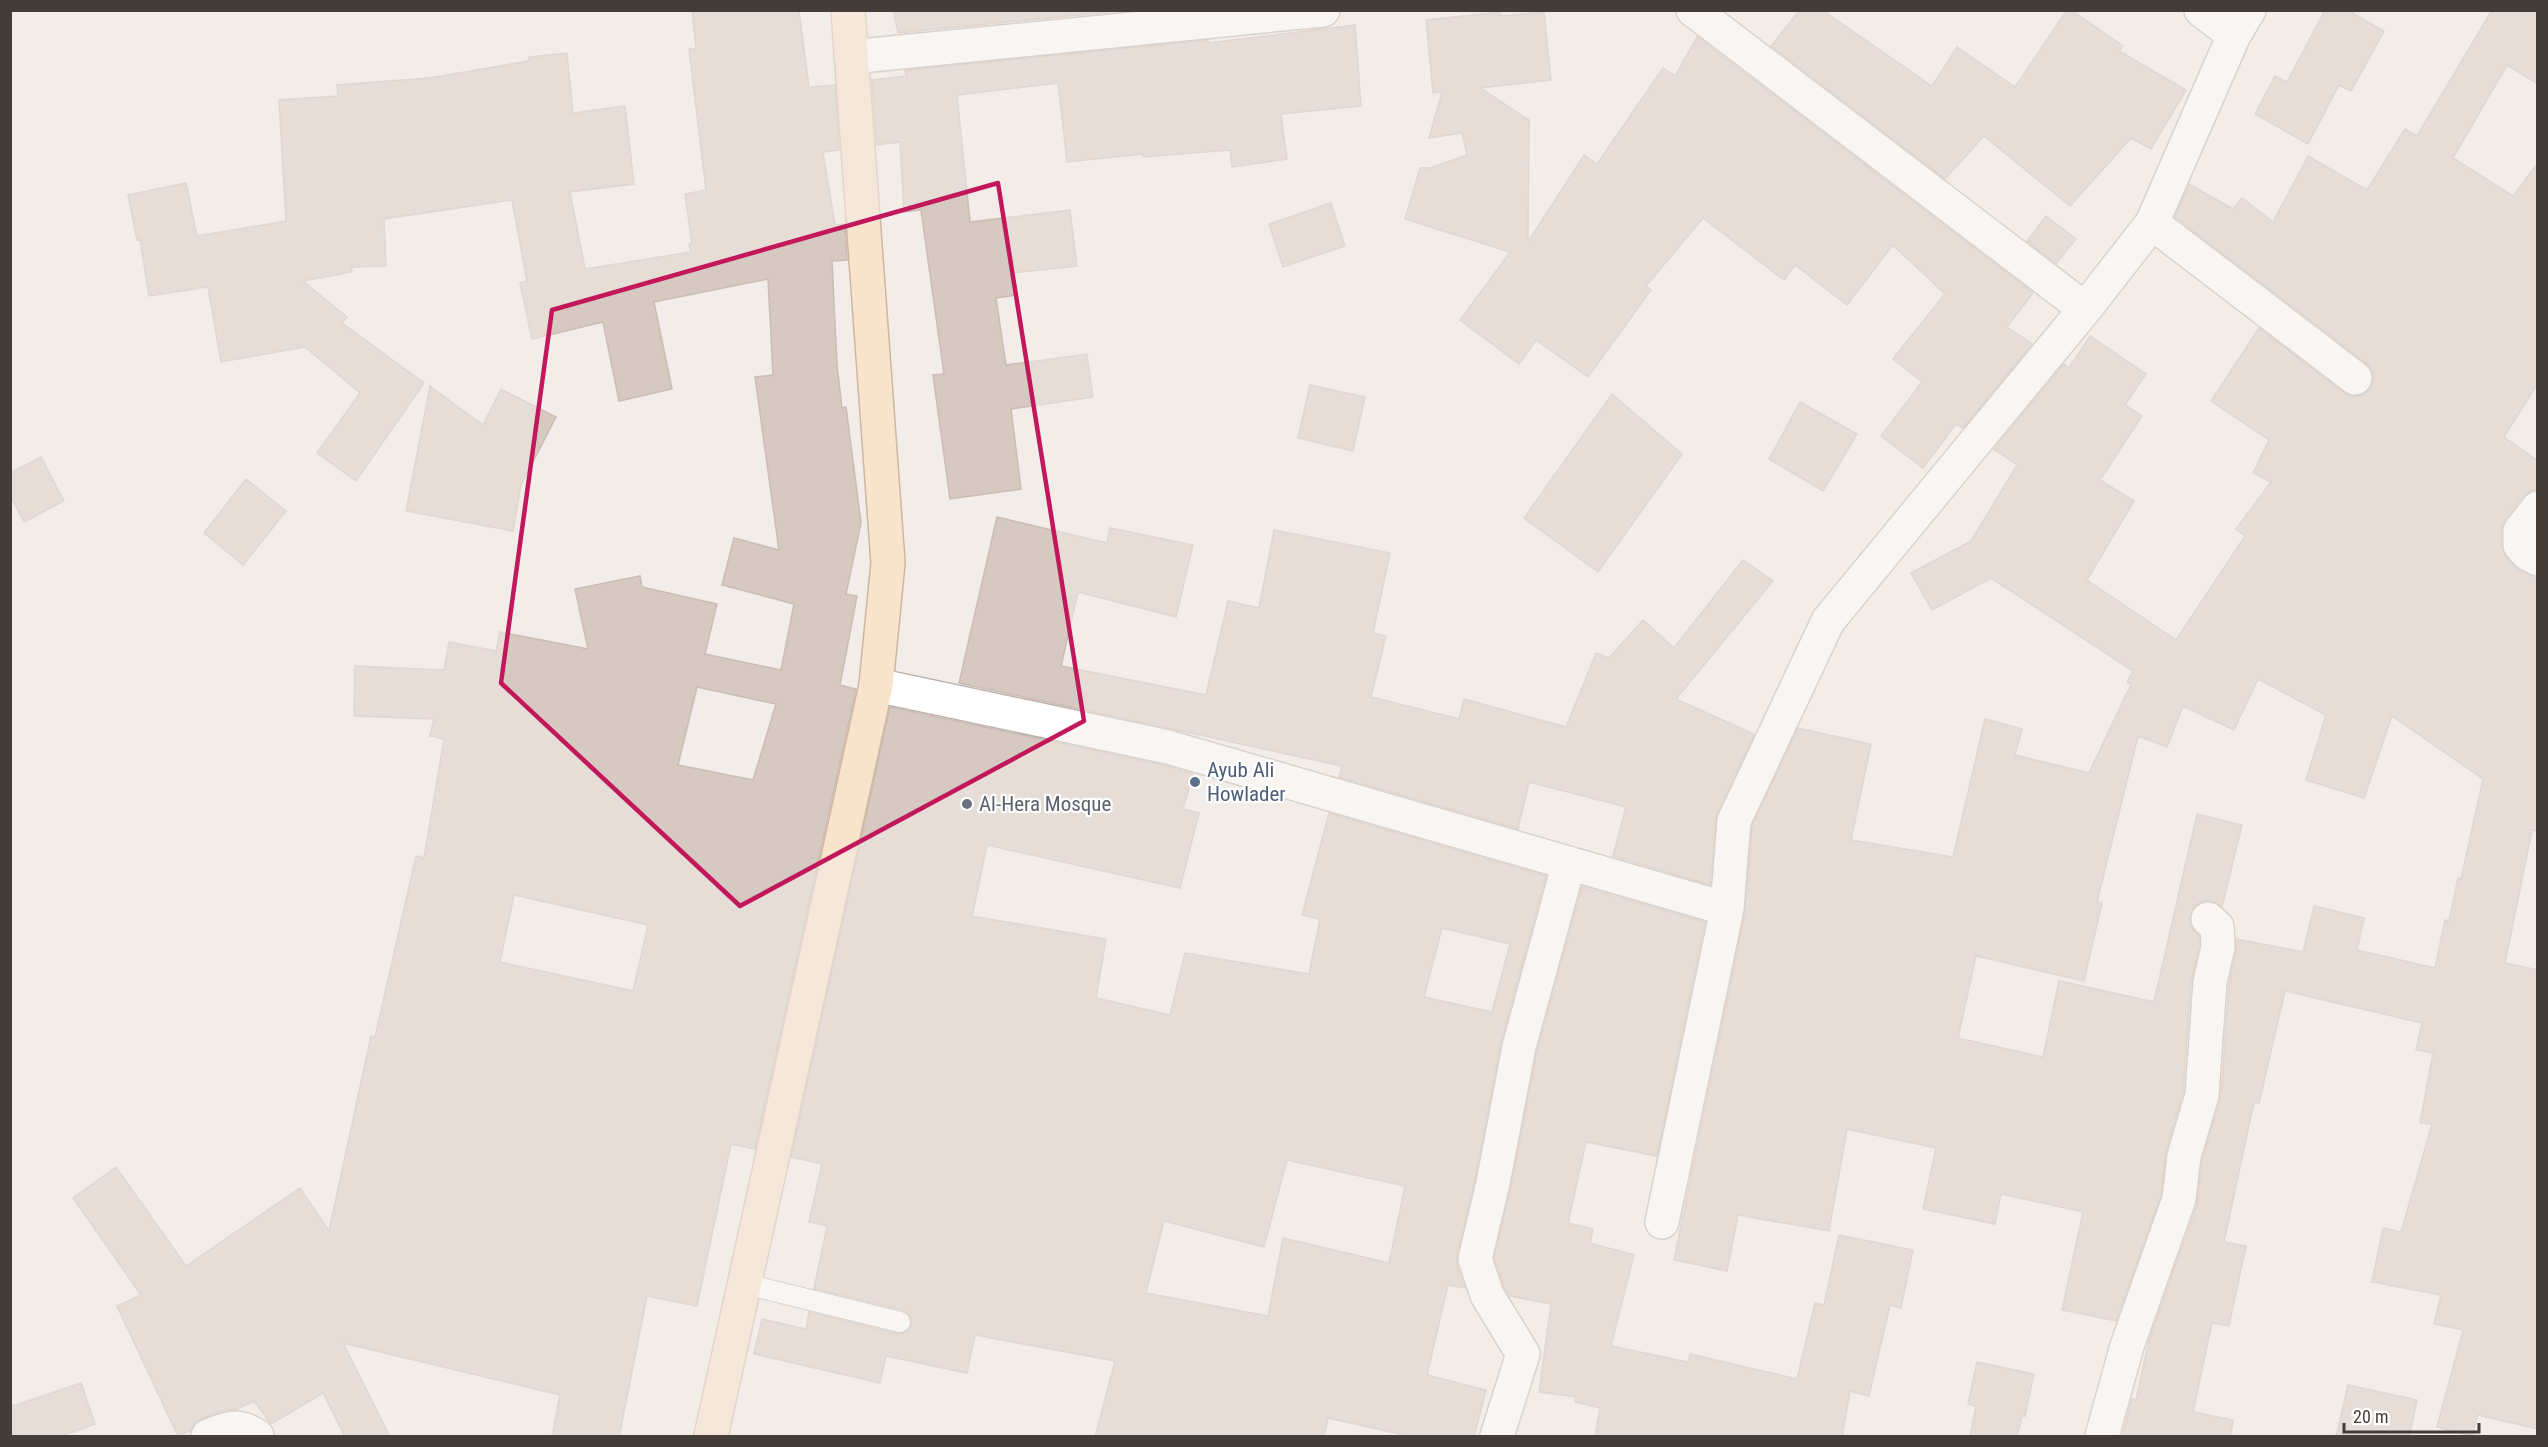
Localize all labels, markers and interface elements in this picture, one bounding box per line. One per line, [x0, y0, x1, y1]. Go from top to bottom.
place label: Ayub Ali Howlader [1207, 758, 1286, 806]
marker: Ayub Ali Howlader [1188, 775, 1202, 789]
place label: Al-Hera Mosque [979, 792, 1112, 816]
marker: Al-Hera Mosque [960, 797, 974, 811]
scale bar [2344, 1396, 2479, 1434]
text: 20 m [2353, 1406, 2388, 1427]

